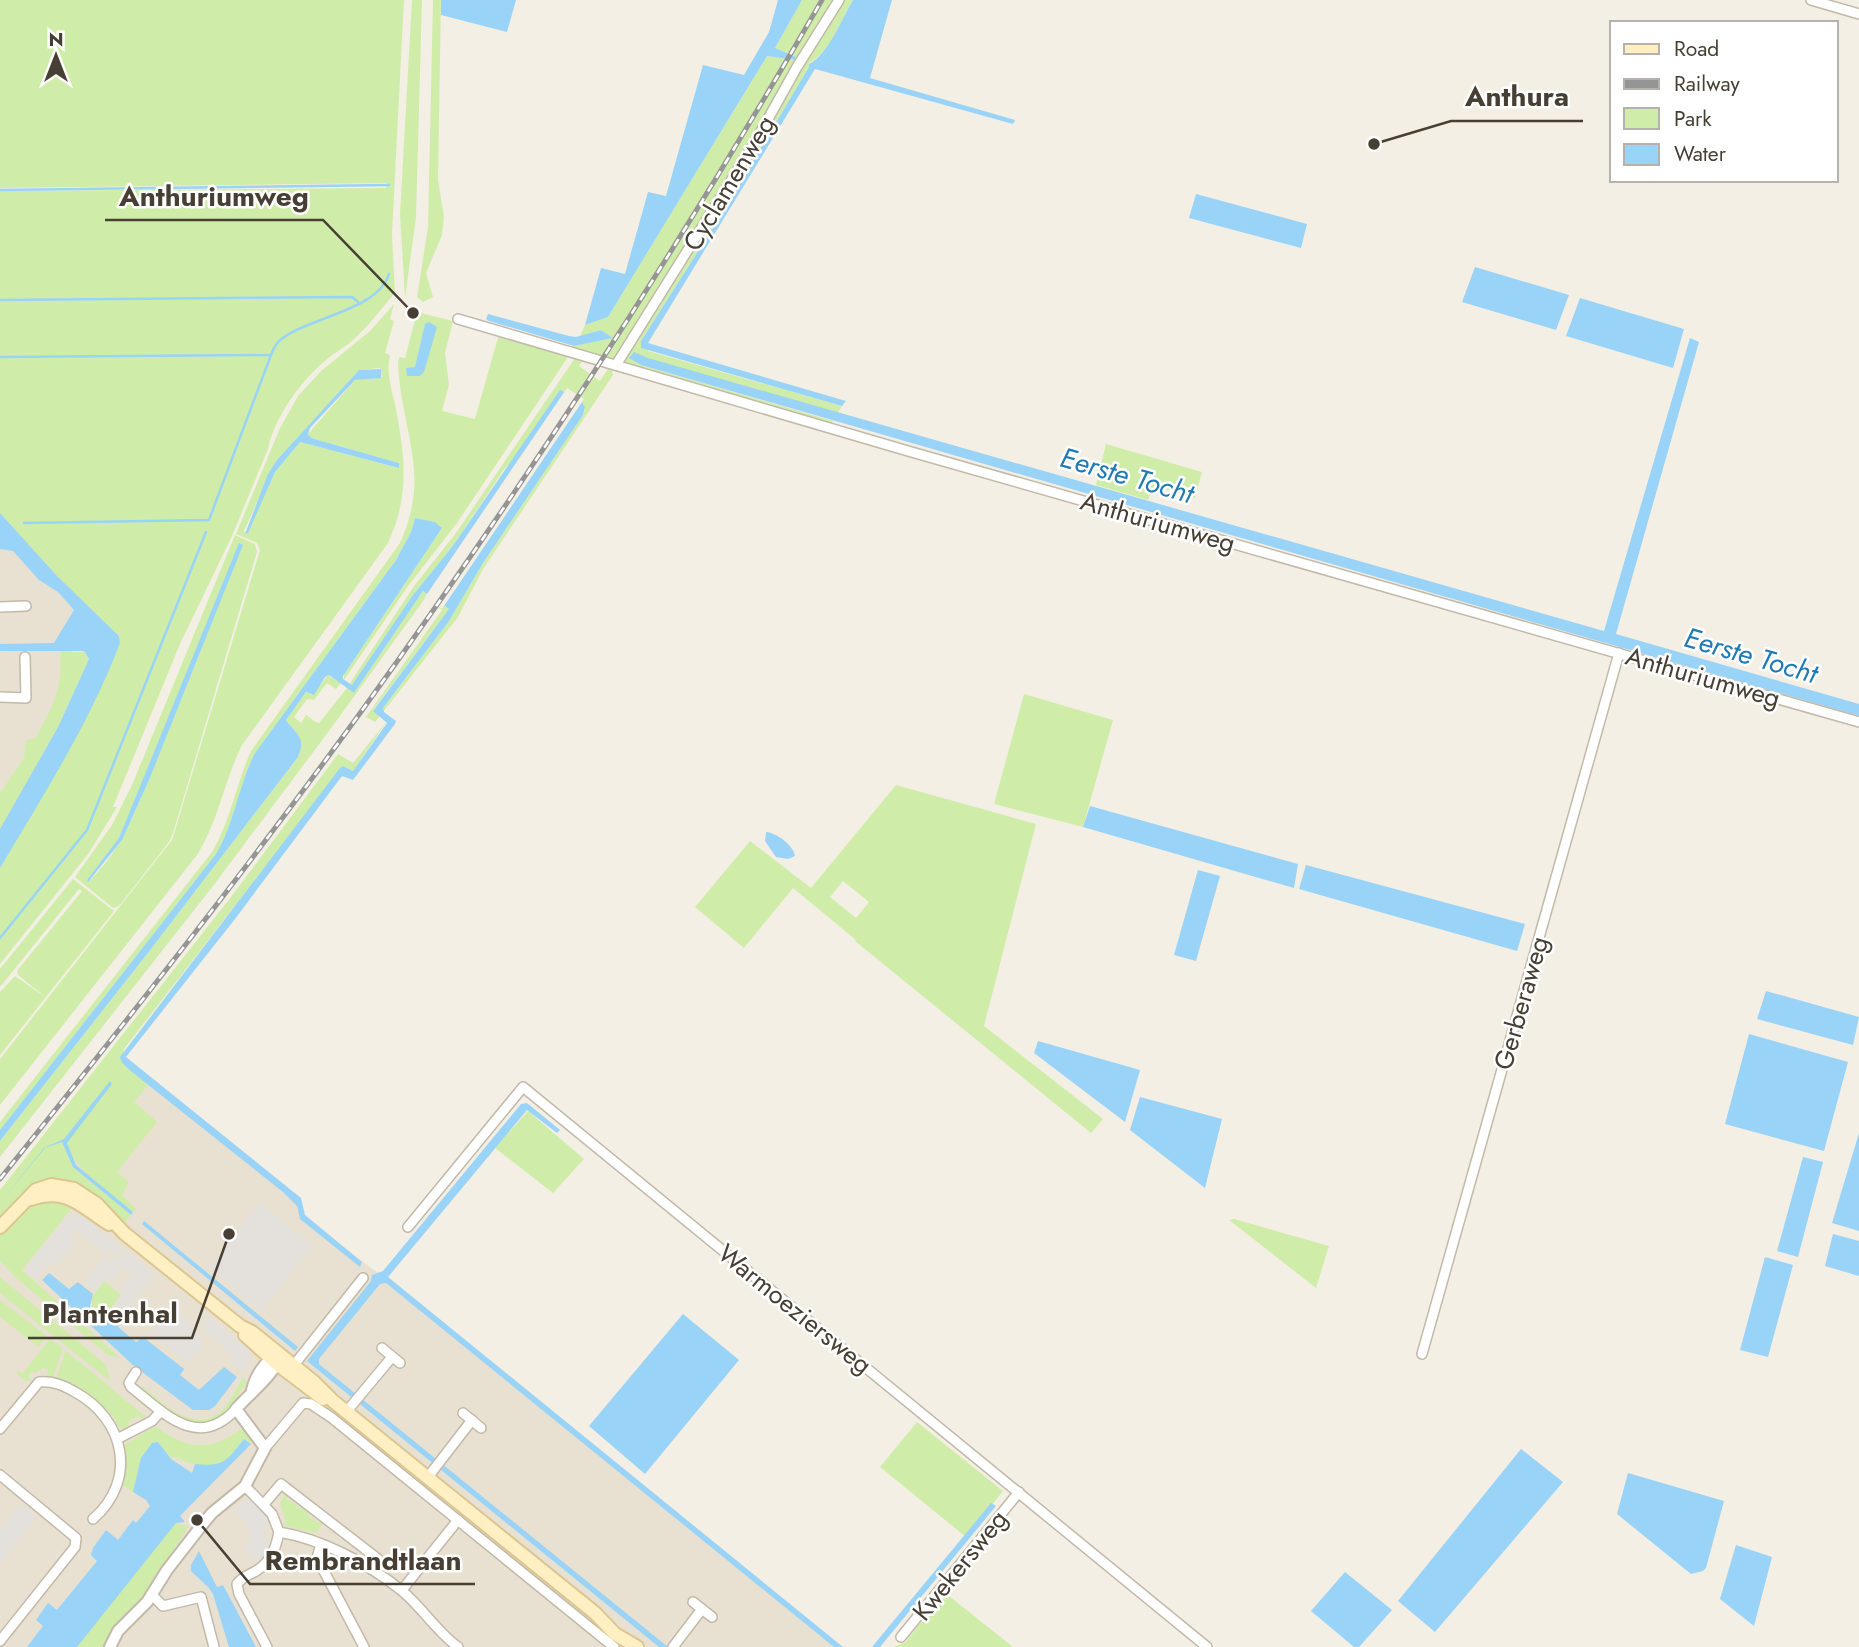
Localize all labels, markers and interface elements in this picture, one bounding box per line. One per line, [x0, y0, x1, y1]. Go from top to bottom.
north arrow [21, 21, 91, 91]
legend [1610, 21, 1838, 182]
text: N [48, 26, 64, 53]
text: Road [1674, 34, 1719, 64]
text: Railway [1674, 69, 1740, 99]
callout: Anthura [1451, 72, 1583, 121]
text: Anthura [1464, 76, 1569, 117]
text: Park [1674, 104, 1712, 134]
street label: Cyclamenweg [673, 108, 785, 258]
text: Water [1674, 139, 1727, 169]
callout: Anthuriumweg [105, 171, 323, 220]
text: Anthuriumweg [118, 176, 309, 217]
water label: Eerste Tocht [1056, 437, 1200, 514]
street label: Anthuriumweg [1076, 482, 1240, 562]
water label: Eerste Tocht [1680, 617, 1824, 694]
street label: Anthuriumweg [1621, 637, 1785, 717]
street label: Gerberaweg [1484, 932, 1558, 1074]
street label: Warmoeziersweg [710, 1235, 880, 1383]
callout: Plantenhal [28, 1289, 192, 1338]
text: Plantenhal [42, 1293, 178, 1334]
street label: Kwekersweg [903, 1501, 1017, 1629]
callout: Rembrandtlaan [250, 1535, 475, 1584]
text: Rembrandtlaan [264, 1540, 462, 1581]

